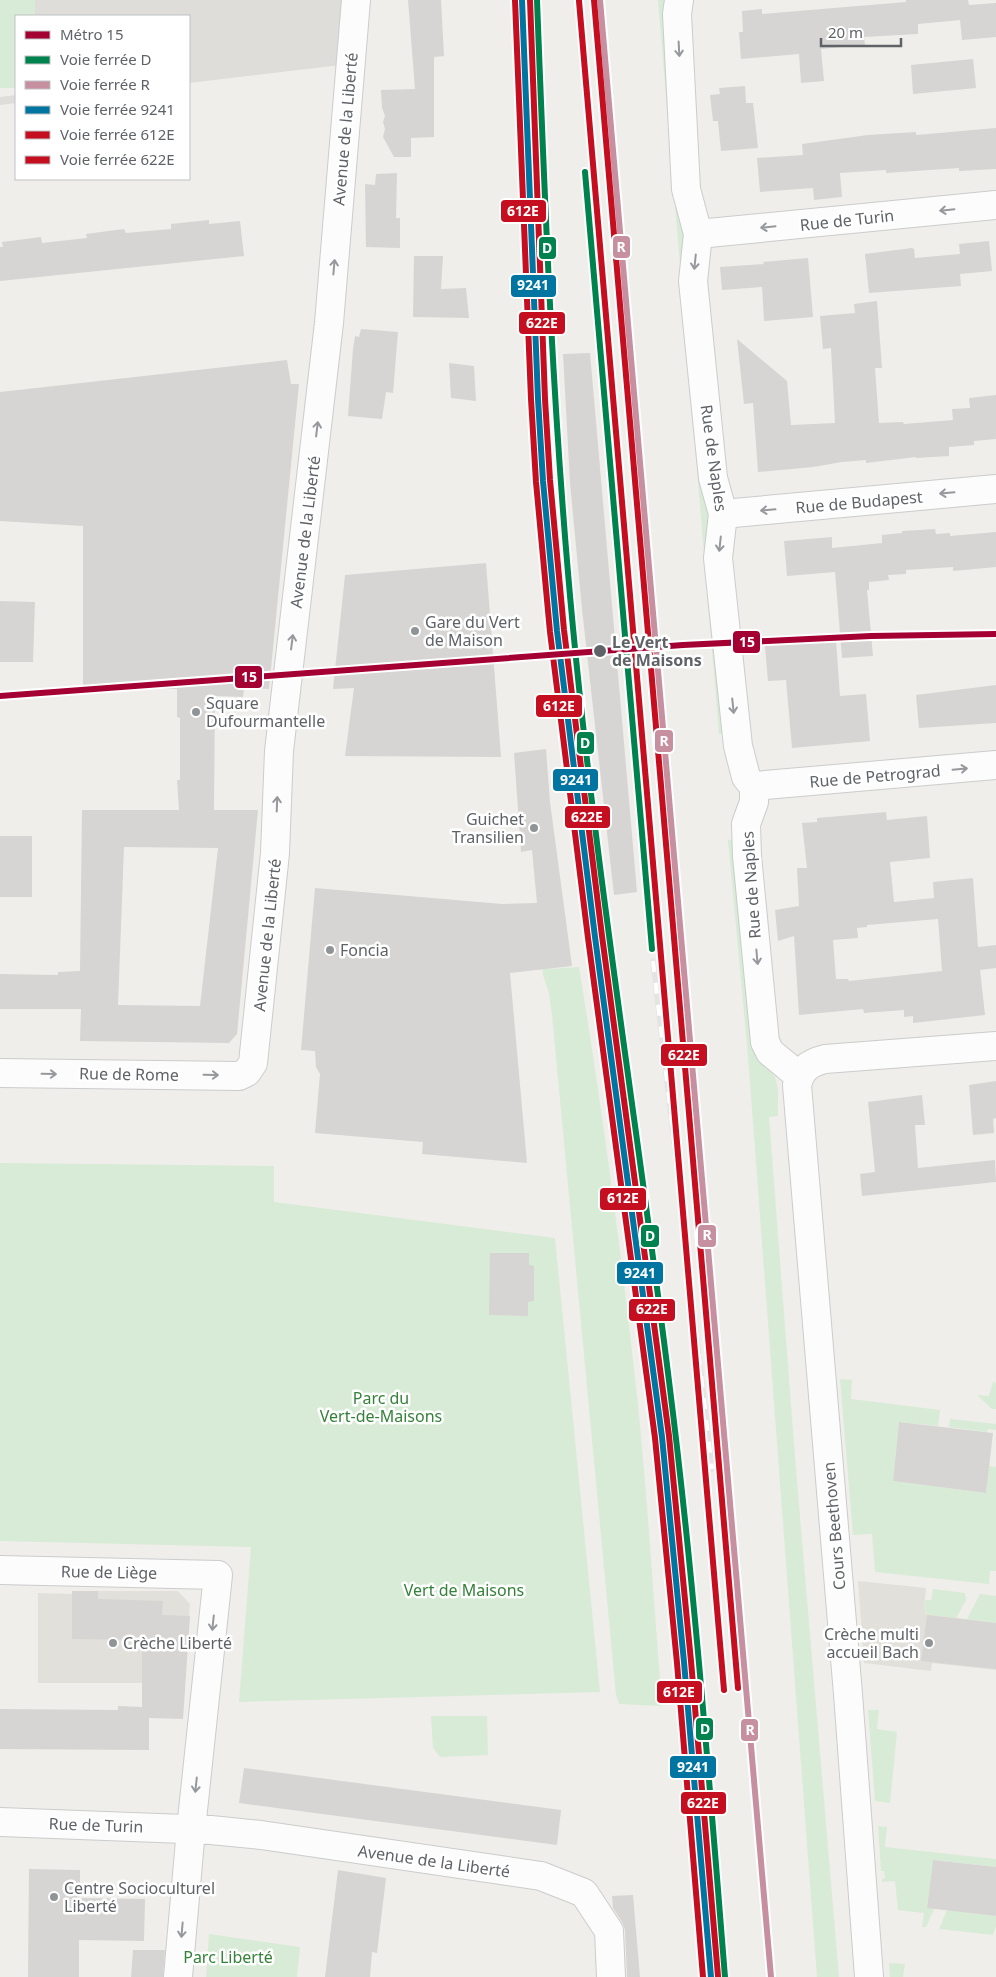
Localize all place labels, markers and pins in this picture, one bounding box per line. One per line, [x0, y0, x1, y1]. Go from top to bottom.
place label: Gare du Vert de Maison [425, 611, 520, 651]
marker: Gare du Vert de Maison [409, 625, 421, 637]
place label: Le Vert de Maisons [612, 631, 702, 671]
marker: Le Vert de Maisons [592, 643, 608, 659]
place label: Square Dufourmantelle [206, 692, 325, 732]
marker: Square Dufourmantelle [190, 706, 202, 718]
place label: Guichet Transilien [452, 808, 524, 848]
marker: Guichet Transilien [528, 822, 540, 834]
place label: Foncia [340, 939, 389, 961]
marker: Foncia [324, 944, 336, 956]
place label: Crèche multi accueil Bach [824, 1623, 919, 1663]
place label: Crèche Liberté [123, 1632, 232, 1654]
marker: Crèche Liberté [107, 1637, 119, 1649]
marker: Crèche multi accueil Bach [923, 1637, 935, 1649]
place label: Centre Socioculturel Liberté [64, 1877, 215, 1917]
marker: Centre Socioculturel Liberté [48, 1891, 60, 1903]

